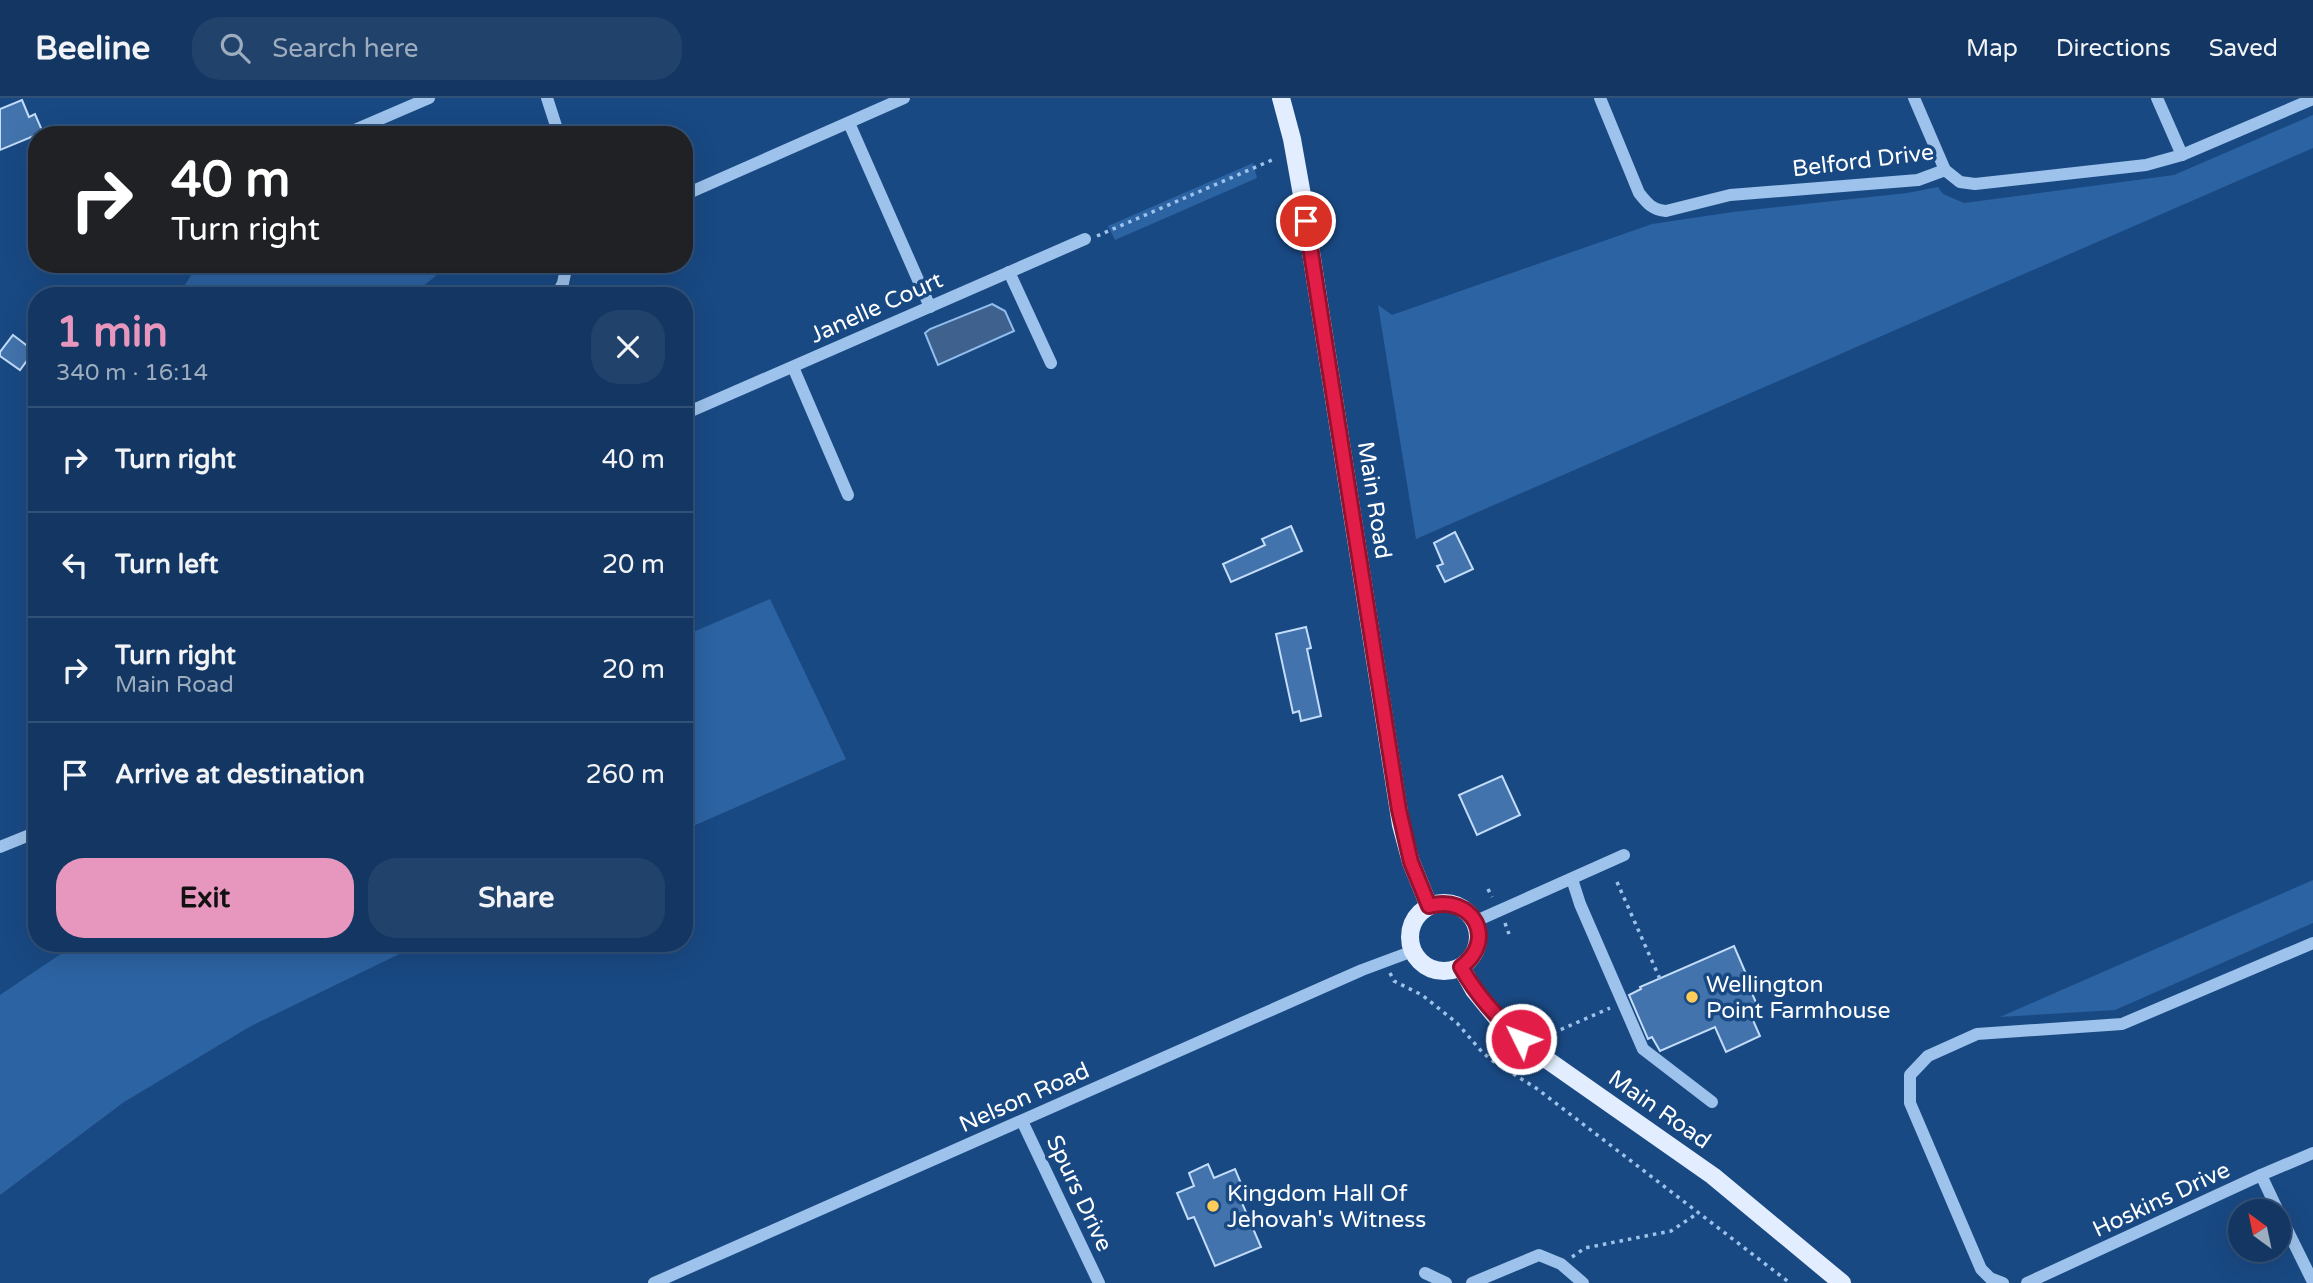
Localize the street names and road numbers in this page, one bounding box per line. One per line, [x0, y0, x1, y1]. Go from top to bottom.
street label: Belford Drive [1791, 138, 1935, 184]
street label: Janelle Court [806, 266, 947, 350]
street label: Main Road [1351, 439, 1397, 561]
street label: Nelson Road [955, 1057, 1094, 1139]
street label: Main Road [1603, 1064, 1716, 1155]
street label: Spurs Drive [1040, 1131, 1118, 1256]
street label: Hoskins Drive [2088, 1156, 2234, 1244]

